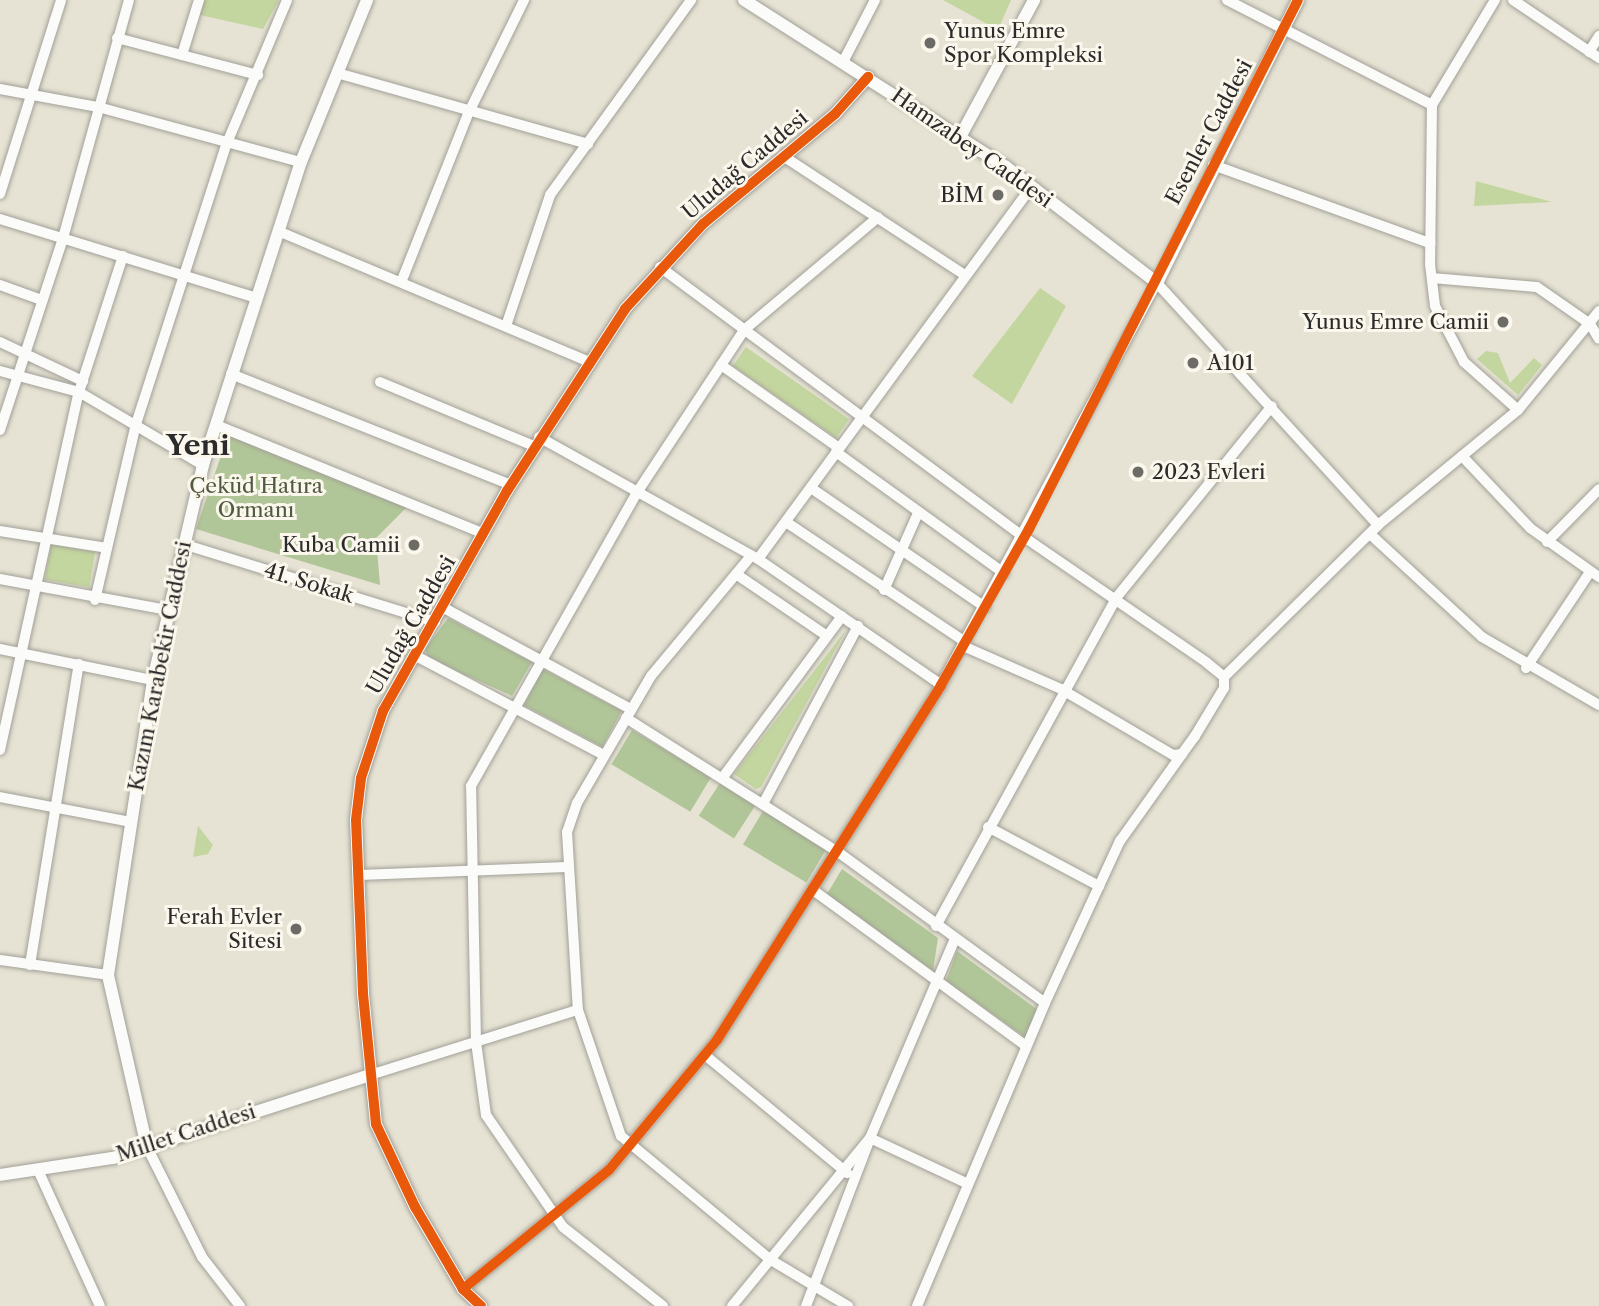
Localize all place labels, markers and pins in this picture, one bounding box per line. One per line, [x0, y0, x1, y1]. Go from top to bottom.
place label: Yunus Emre Spor Kompleksi [944, 18, 1103, 68]
marker: Yunus Emre Spor Kompleksi [922, 35, 938, 51]
place label: BİM [940, 182, 984, 208]
marker: BİM [990, 187, 1006, 203]
place label: Yunus Emre Camii [1302, 309, 1489, 335]
marker: Yunus Emre Camii [1495, 314, 1511, 330]
place label: A101 [1207, 350, 1254, 376]
marker: A101 [1185, 355, 1201, 371]
place label: 2023 Evleri [1152, 459, 1265, 485]
marker: 2023 Evleri [1130, 464, 1146, 480]
place label: Kuba Camii [282, 532, 400, 558]
marker: Kuba Camii [406, 537, 422, 553]
place label: Ferah Evler Sitesi [166, 904, 282, 954]
marker: Ferah Evler Sitesi [288, 921, 304, 937]

